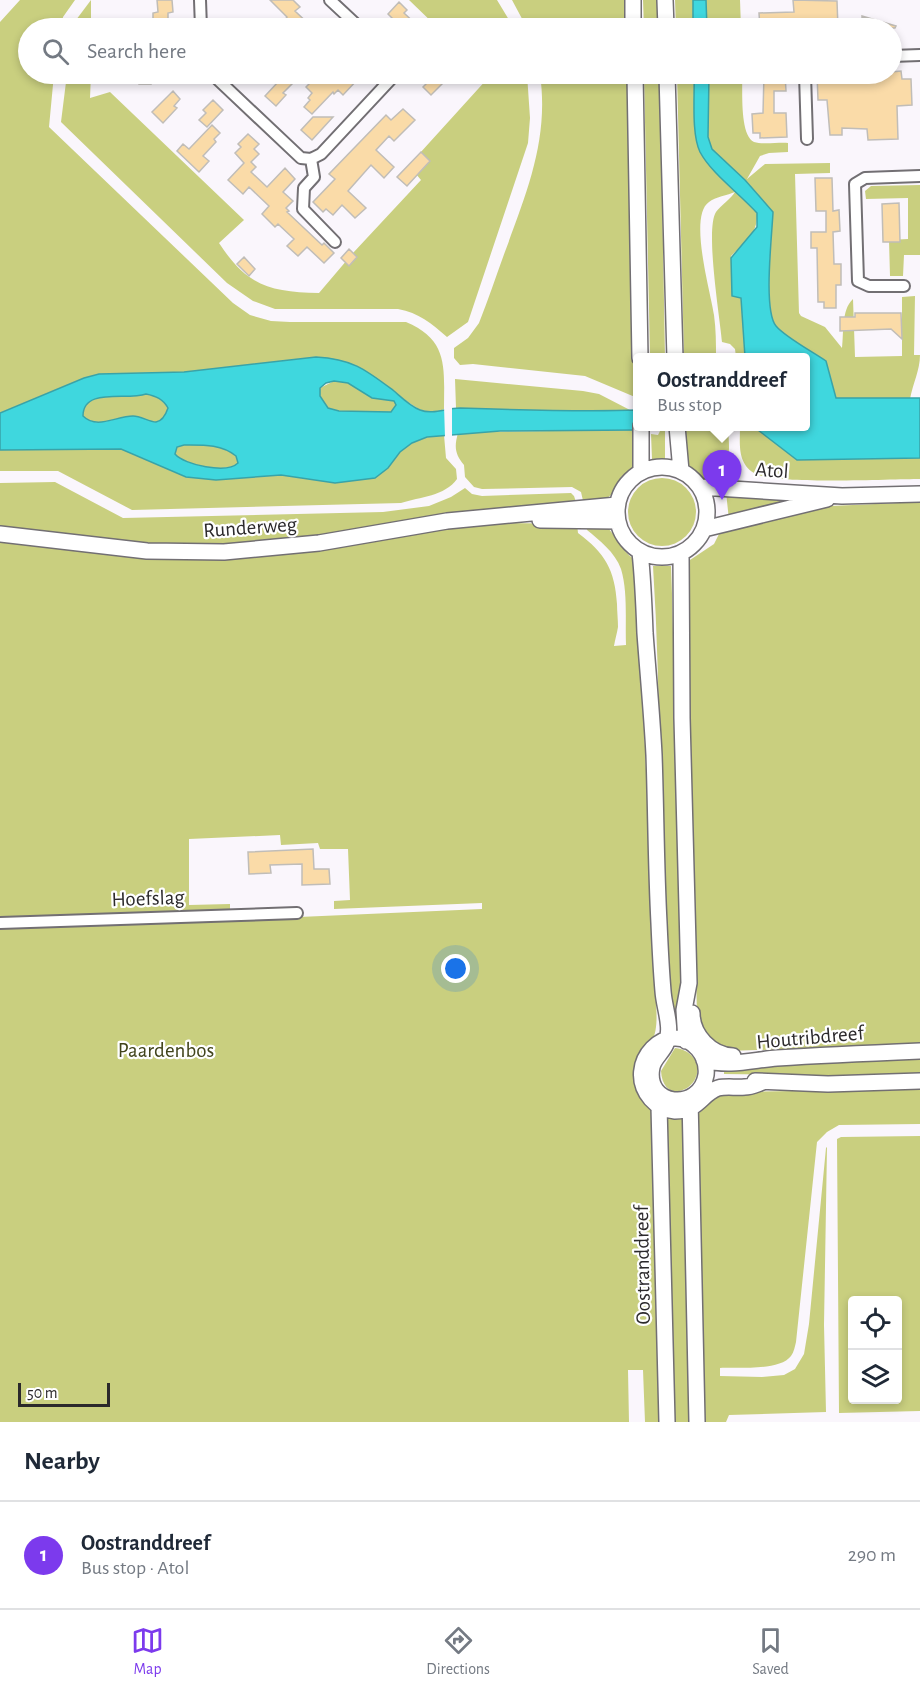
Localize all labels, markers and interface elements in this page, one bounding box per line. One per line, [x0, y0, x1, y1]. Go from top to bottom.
search box [18, 18, 902, 84]
icon: search [39, 35, 72, 68]
text: Search here [87, 40, 186, 62]
popup [633, 353, 810, 431]
text: Oostranddreef [657, 369, 786, 391]
text: Bus stop [657, 395, 722, 415]
pin: 1 [702, 450, 742, 500]
street label: Atol [754, 459, 789, 482]
street label: Runderweg [203, 514, 298, 541]
street label: Hoefslag [111, 887, 186, 910]
your location [441, 954, 470, 983]
street label: Houtribdreef [755, 1022, 866, 1053]
park label: Paardenbos [118, 1040, 214, 1061]
street label: Oostranddreef [631, 1204, 654, 1325]
map controls [848, 1296, 902, 1404]
button: locate [848, 1296, 902, 1350]
button: layers [848, 1350, 902, 1404]
scale bar [18, 1380, 110, 1408]
text: 50 m [27, 1385, 58, 1401]
text: Nearby [24, 1448, 100, 1474]
text: Oostranddreef [81, 1532, 210, 1554]
text: 1 [40, 1545, 47, 1565]
text: 290 m [848, 1545, 896, 1565]
text: Bus stop · Atol [81, 1558, 189, 1578]
tab: Map [131, 1624, 164, 1679]
tab: Directions [426, 1624, 490, 1679]
tab: Saved [752, 1624, 789, 1679]

